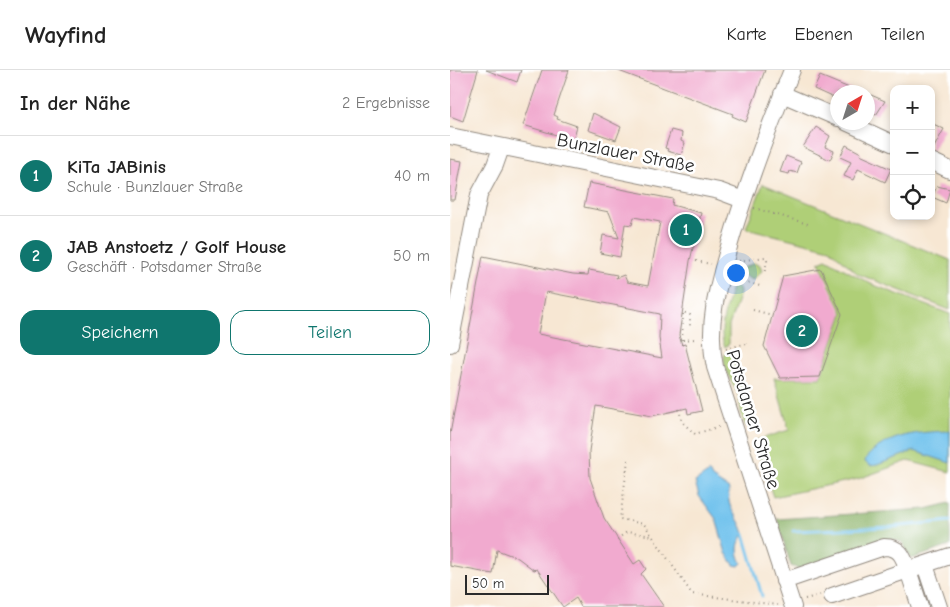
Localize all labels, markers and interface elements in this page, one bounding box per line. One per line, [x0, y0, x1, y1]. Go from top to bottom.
text: Wayfind [25, 21, 106, 49]
text: Karte [726, 24, 767, 45]
text: Ebenen [795, 24, 853, 45]
text: Teilen [881, 24, 925, 45]
north arrow [830, 85, 875, 130]
map controls [890, 85, 935, 220]
button: + [890, 85, 935, 130]
text: In der Nähe [20, 91, 130, 115]
text: 2 Ergebnisse [342, 94, 430, 112]
street label: Bunzlauer Straße [555, 129, 696, 177]
button: − [890, 130, 935, 175]
text: KiTa JABinis [67, 156, 166, 178]
text: 1 [33, 167, 39, 185]
text: 40 m [394, 167, 430, 185]
button: locate [890, 175, 935, 220]
text: Schule · Bunzlauer Straße [67, 178, 243, 196]
pin: 1 [670, 211, 702, 249]
text: JAB Anstoetz / Golf House [67, 236, 286, 258]
text: 2 [32, 247, 40, 265]
text: 50 m [393, 247, 430, 265]
text: Geschäft · Potsdamer Straße [67, 258, 262, 276]
your location [723, 260, 749, 286]
button: Speichern [20, 310, 220, 355]
button: Teilen [230, 310, 430, 355]
pin: 2 [786, 312, 818, 350]
street label: Potsdamer Straße [721, 347, 785, 492]
scale bar [465, 572, 549, 595]
text: 50 m [472, 575, 504, 592]

